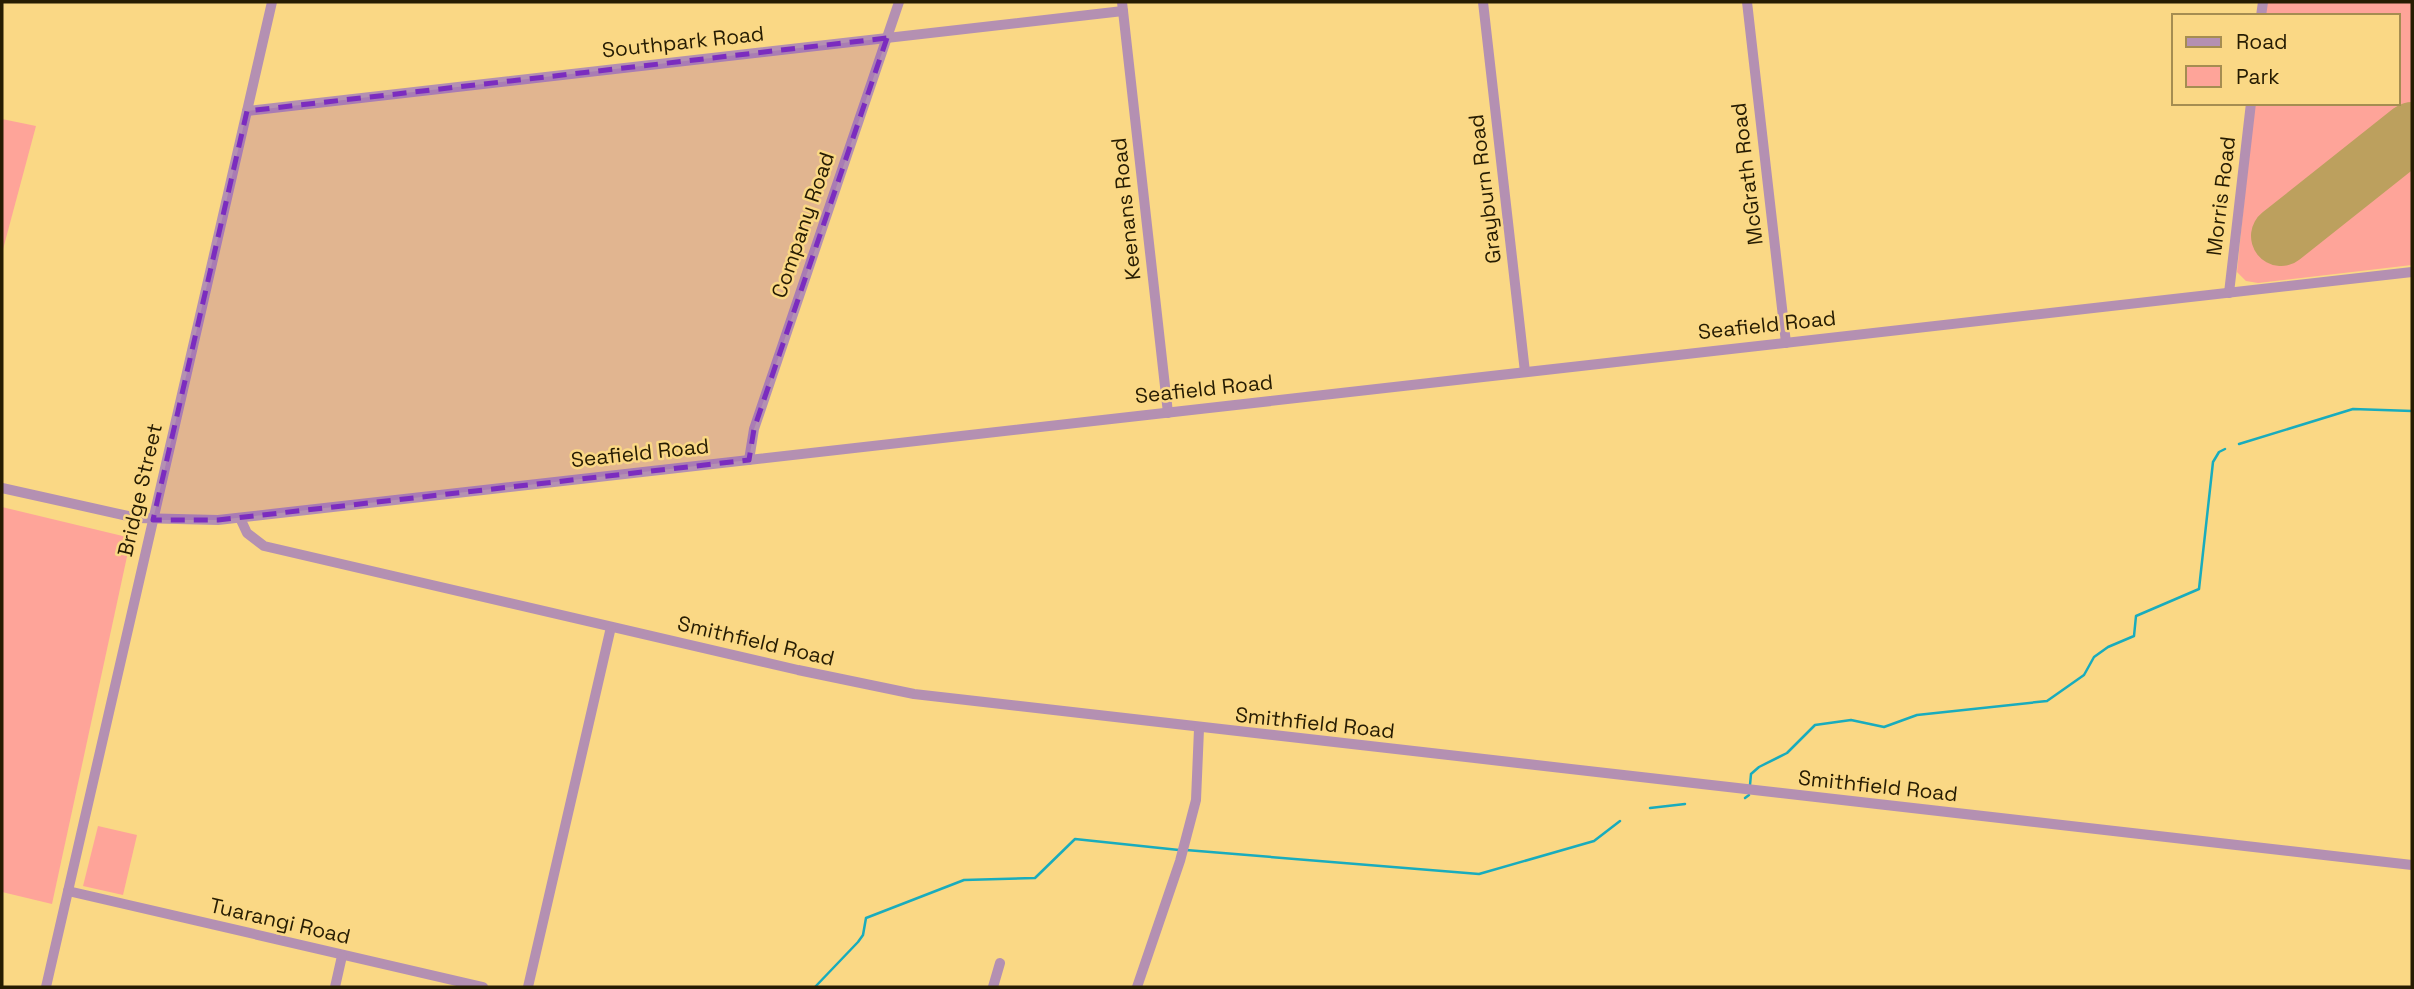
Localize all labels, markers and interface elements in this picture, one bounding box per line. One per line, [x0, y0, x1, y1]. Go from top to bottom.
legend [2172, 14, 2400, 105]
street label: Southpark Road [600, 20, 765, 63]
text: Road [2236, 28, 2288, 55]
text: Park [2236, 63, 2280, 90]
street label: McGrath Road [1724, 101, 1769, 247]
street label: Grayburn Road [1462, 113, 1507, 265]
street label: Morris Road [2200, 135, 2241, 257]
street label: Keenans Road [1105, 136, 1146, 282]
street label: Company Road [765, 148, 840, 301]
street label: Seafield Road [1697, 304, 1837, 345]
street label: Seafield Road [1134, 368, 1274, 409]
street label: Bridge Street [111, 421, 168, 559]
street label: Seafield Road [570, 432, 710, 473]
street label: Smithfield Road [675, 609, 837, 672]
street label: Smithfield Road [1234, 701, 1396, 744]
street label: Smithfield Road [1797, 764, 1959, 807]
street label: Tuarangi Road [207, 891, 353, 950]

